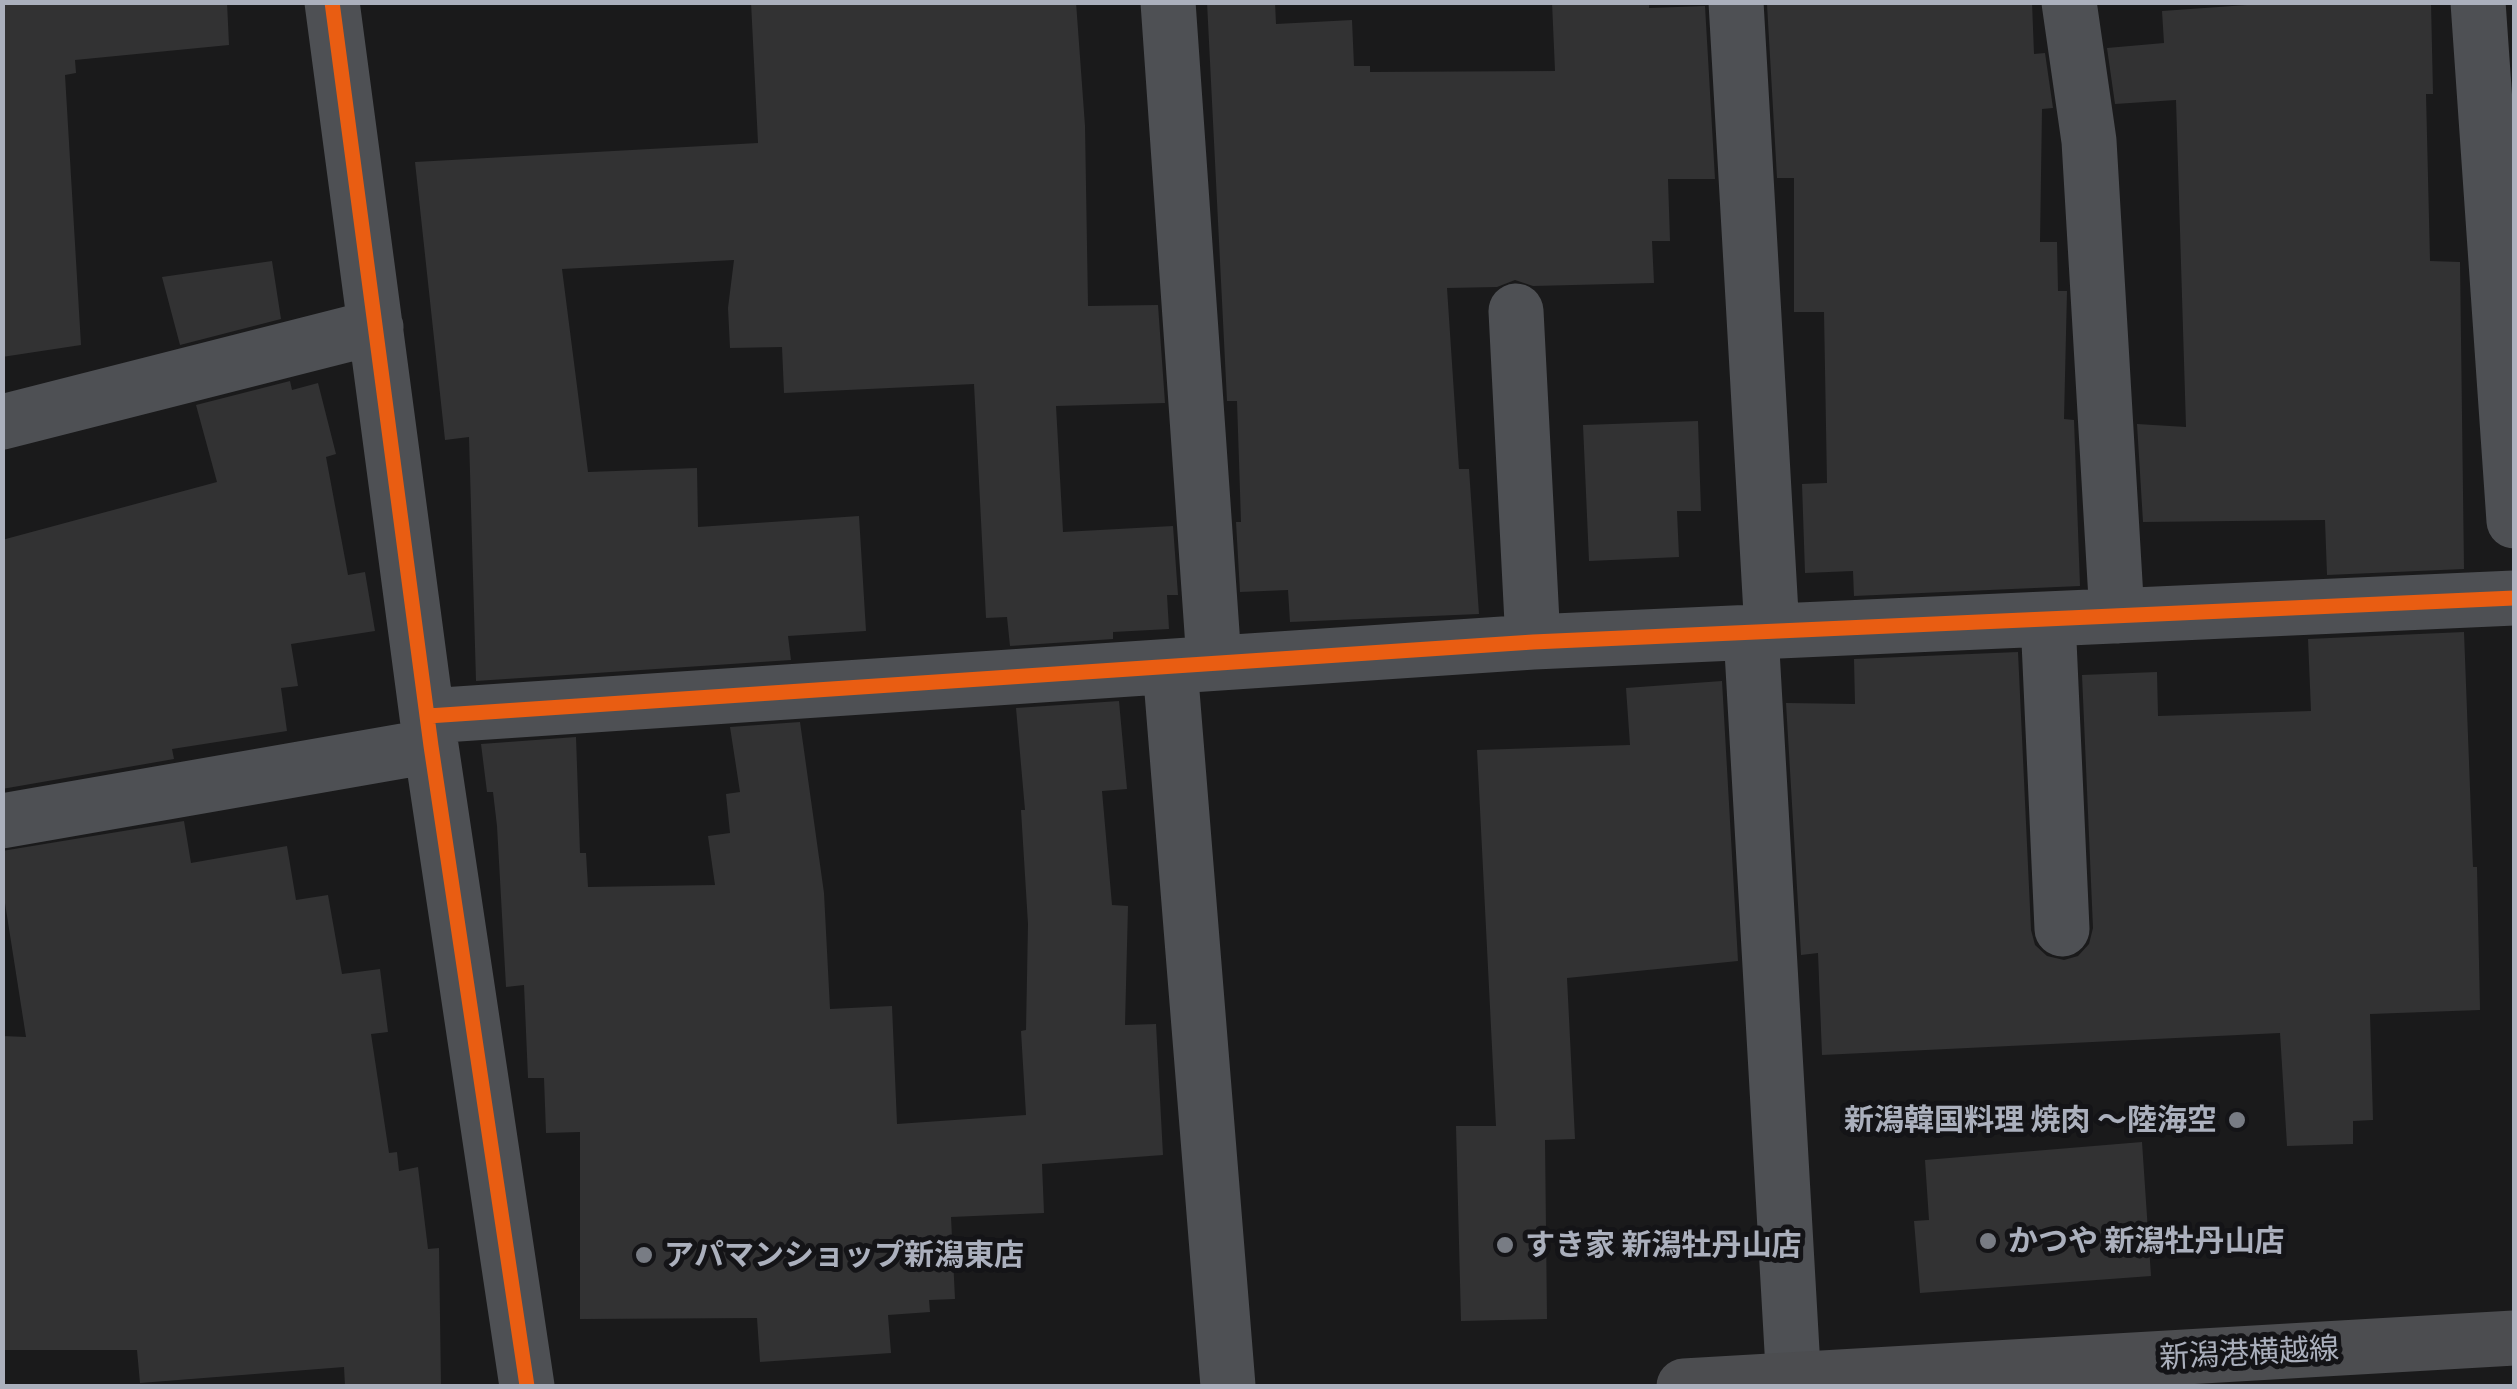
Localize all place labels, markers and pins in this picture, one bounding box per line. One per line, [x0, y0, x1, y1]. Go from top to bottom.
place label: 新潟韓国料理 焼肉 ～陸海空 [1844, 1102, 2217, 1138]
marker: 新潟韓国料理 焼肉 ～陸海空 [2226, 1109, 2248, 1131]
place label: かつや 新潟牡丹山店 [2008, 1223, 2284, 1259]
place label: すき家 新潟牡丹山店 [1525, 1227, 1801, 1263]
marker: かつや 新潟牡丹山店 [1977, 1230, 1999, 1252]
marker: すき家 新潟牡丹山店 [1494, 1234, 1516, 1256]
place label: アパマンショップ新潟東店 [664, 1237, 1024, 1273]
marker: アパマンショップ新潟東店 [633, 1244, 655, 1266]

